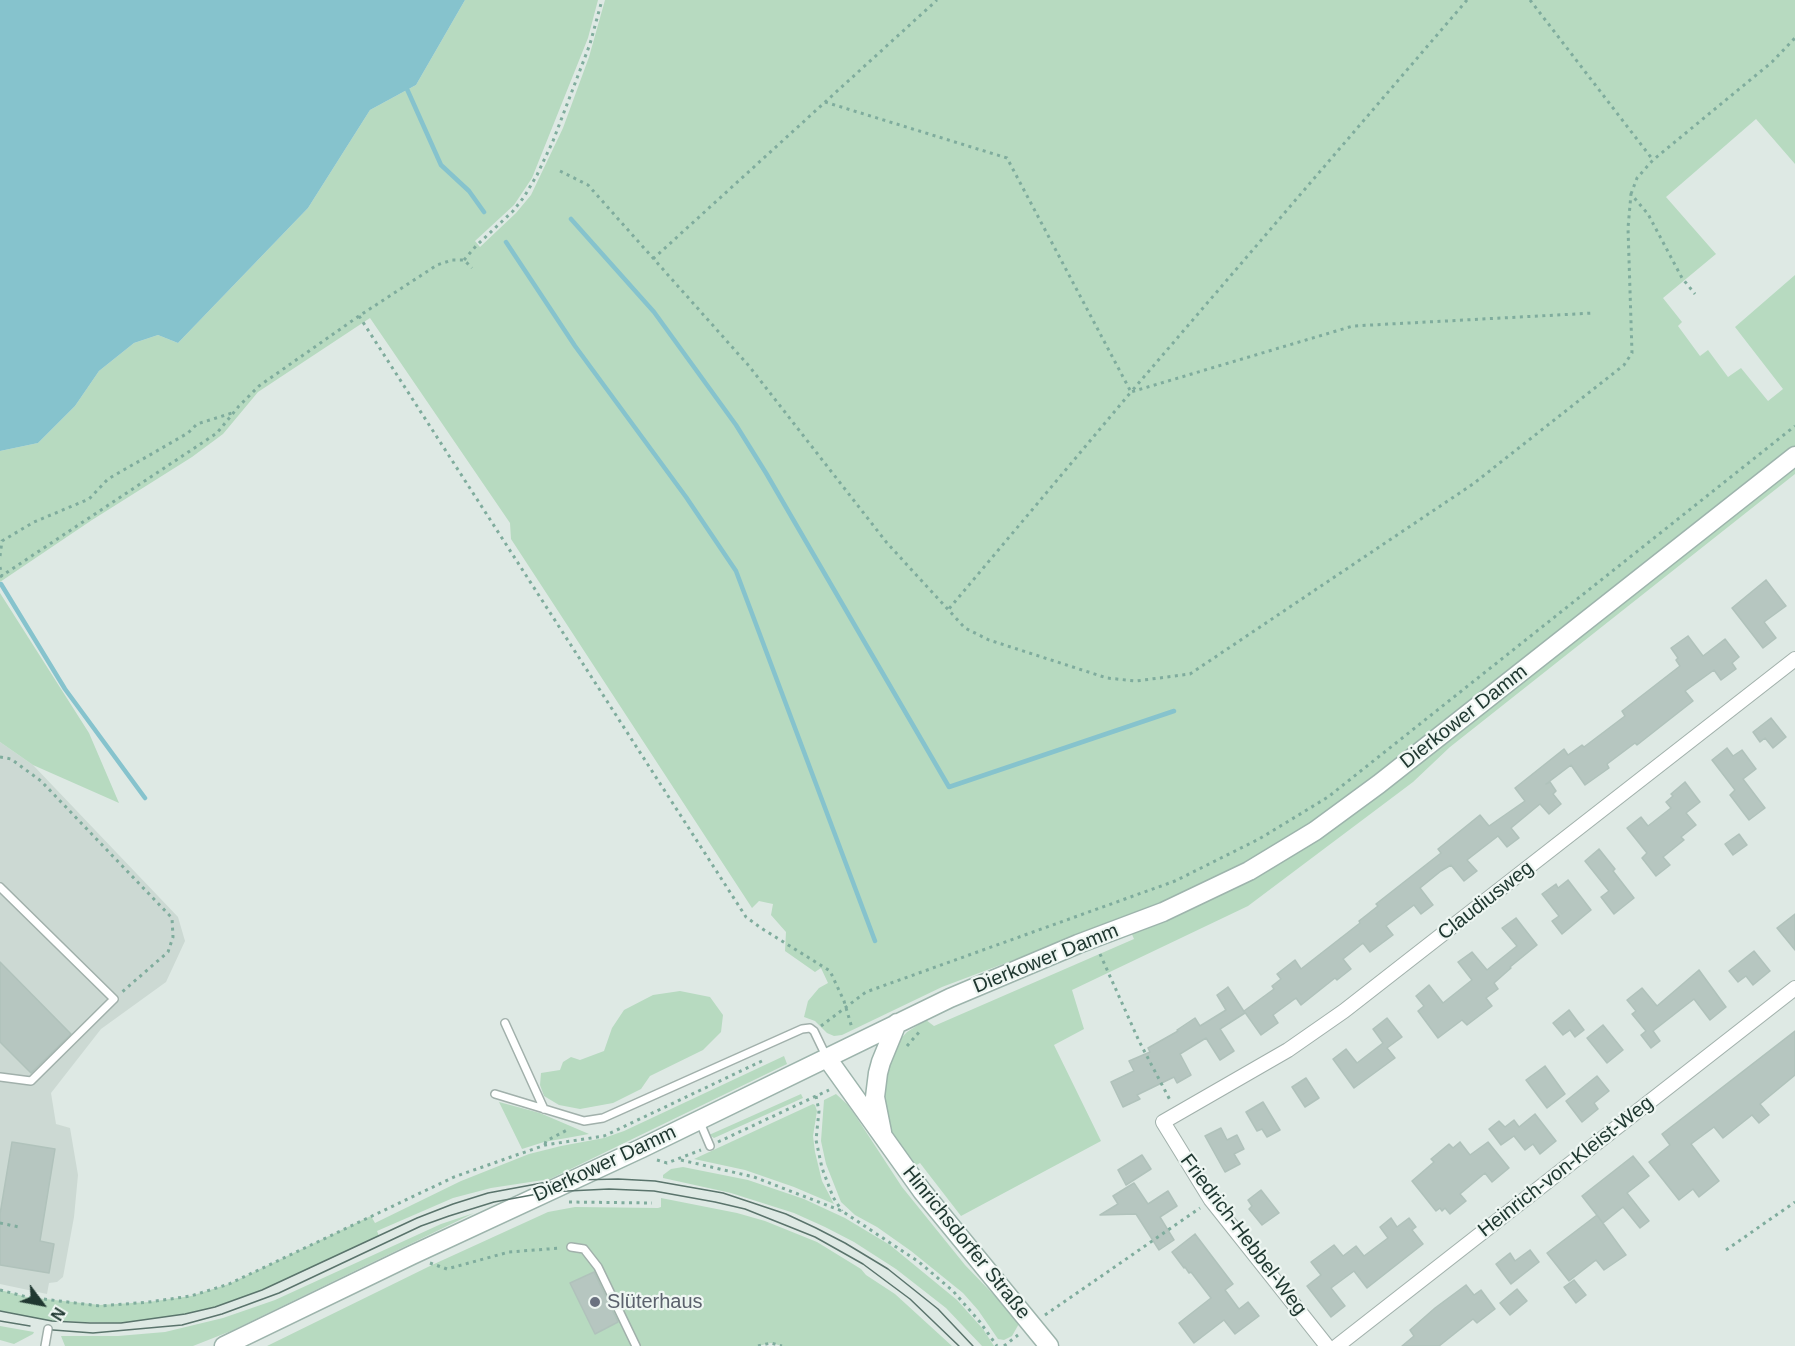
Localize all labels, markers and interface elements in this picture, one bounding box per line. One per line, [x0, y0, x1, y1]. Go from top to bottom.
street label: Dierkower Damm [1396, 660, 1532, 774]
street label: Claudiusweg [1433, 856, 1539, 946]
street label: Dierkower Damm [970, 919, 1122, 999]
street label: Heinrich-von-Kleist-Weg [1474, 1091, 1658, 1243]
street label: Dierkower Damm [530, 1120, 680, 1208]
street label: Friedrich-Hebbel-Weg [1175, 1150, 1311, 1320]
street label: Hinrichsdorfer Straße [897, 1162, 1035, 1324]
north arrow [12, 1274, 72, 1334]
place label: Slüterhaus [607, 1290, 703, 1314]
marker: Slüterhaus [588, 1295, 602, 1309]
text: N [47, 1304, 68, 1323]

